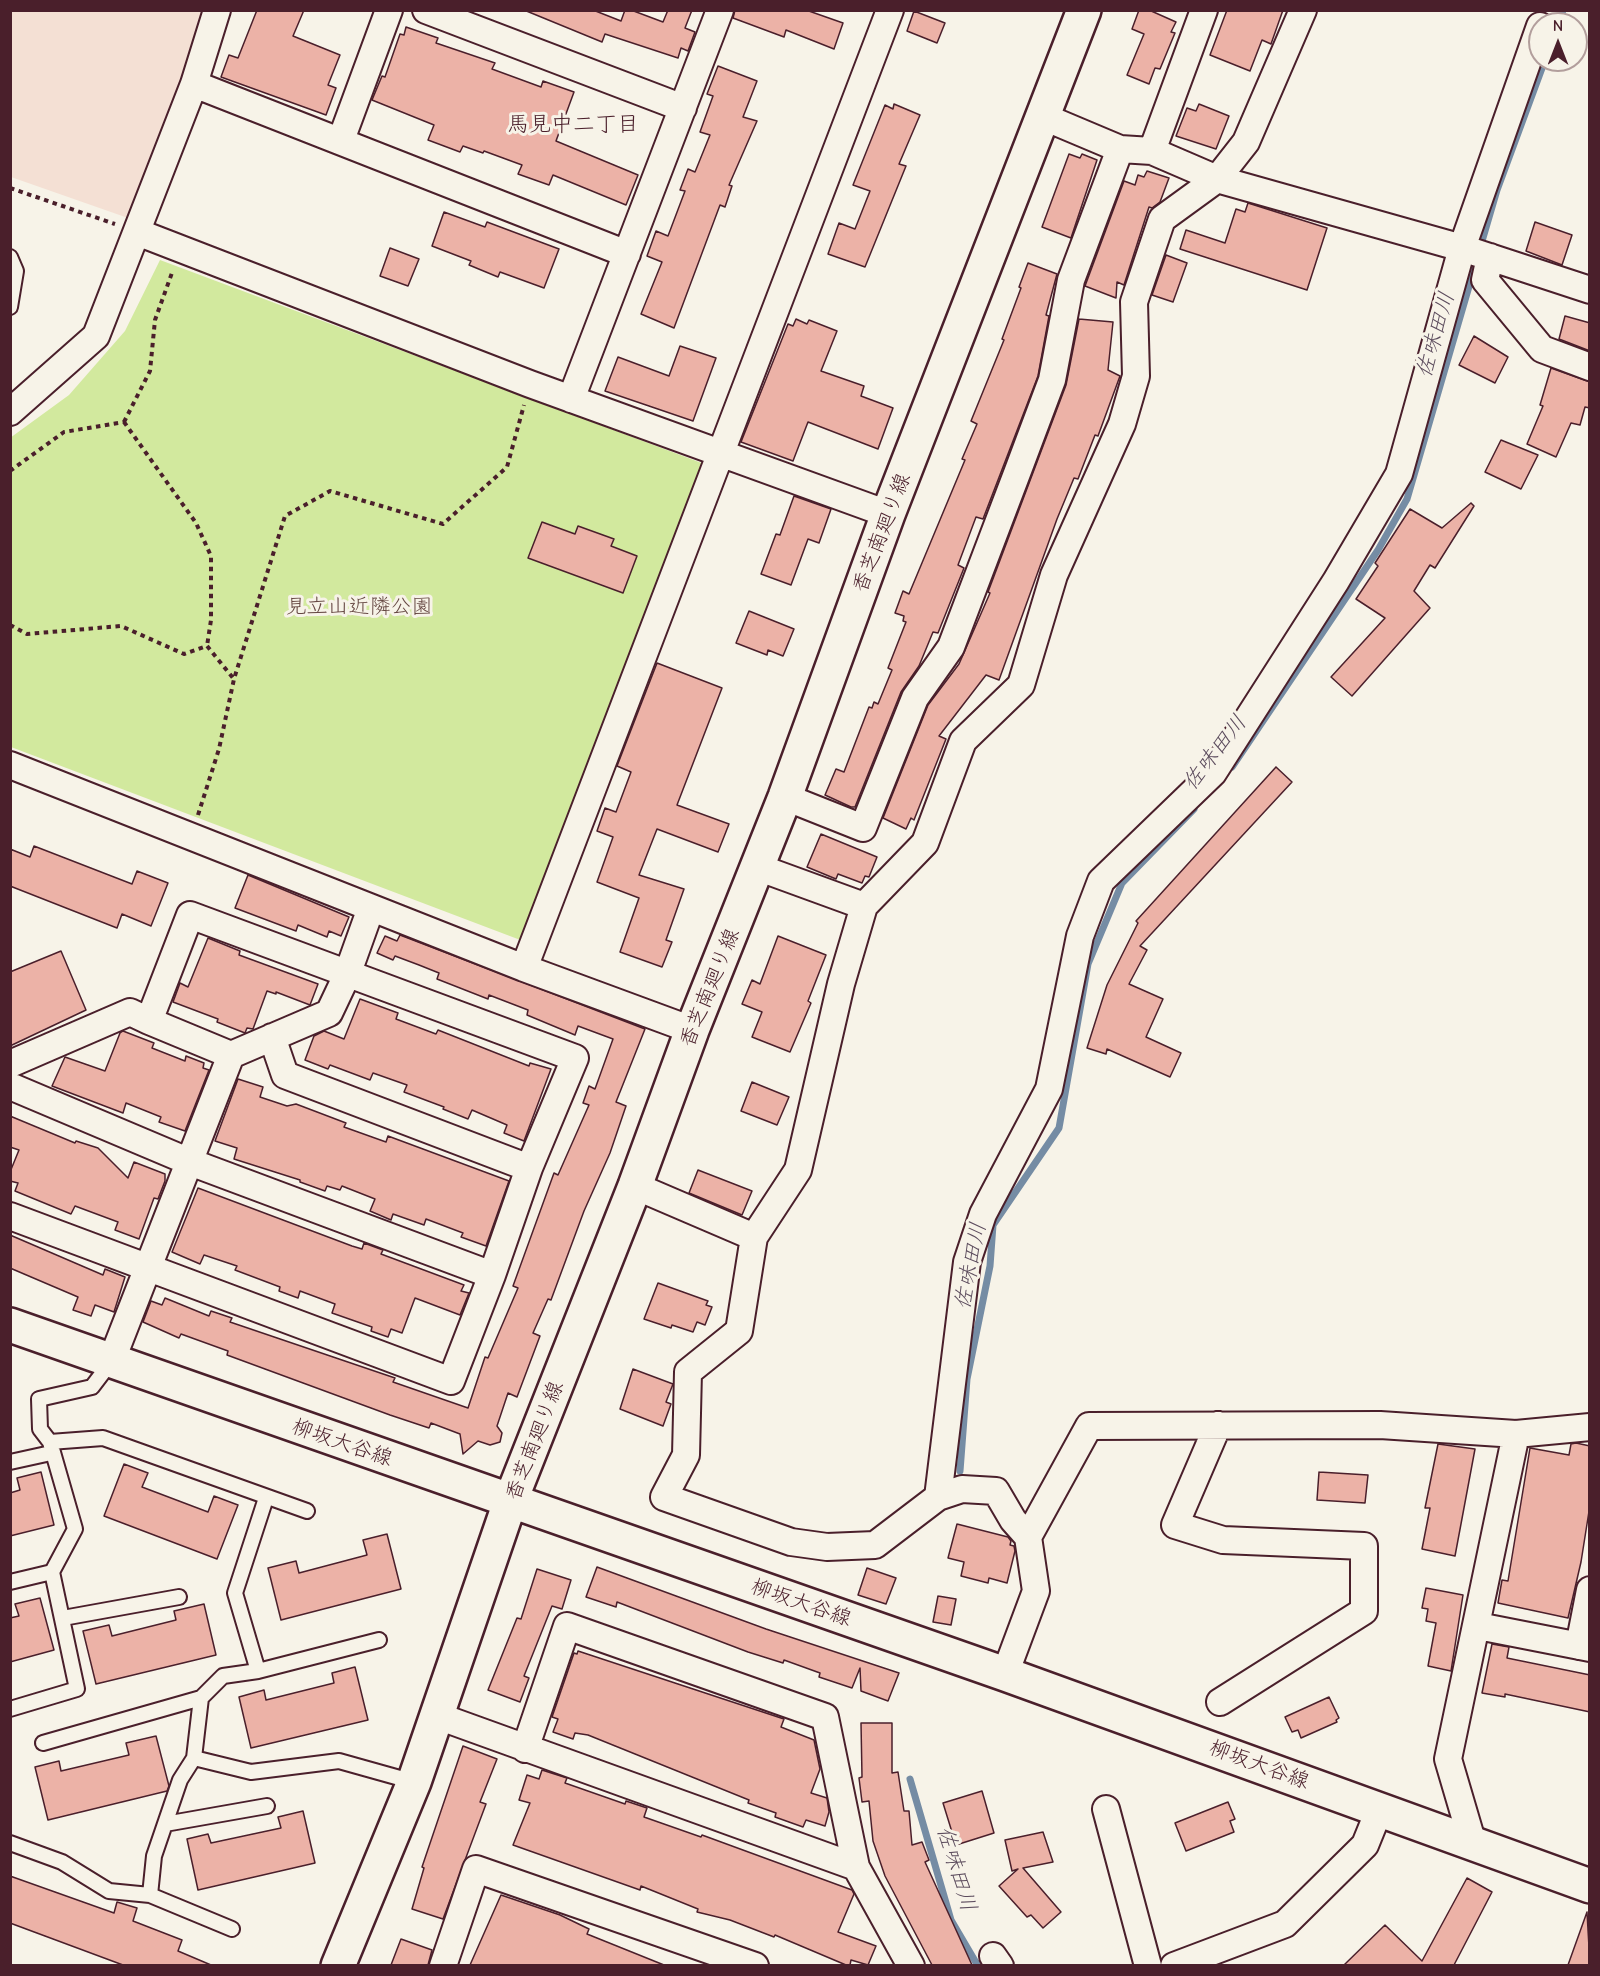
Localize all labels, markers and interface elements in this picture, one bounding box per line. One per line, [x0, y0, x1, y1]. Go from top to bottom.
north arrow [1528, 12, 1588, 72]
text: N [1553, 17, 1563, 35]
district label: 馬見中二丁目 [507, 112, 639, 138]
water label: 佐味田川 [1411, 289, 1461, 381]
street label: 香芝南廻り線 [848, 470, 916, 596]
park label: 見立山近隣公園 [286, 594, 432, 620]
water label: 佐味田川 [1178, 710, 1252, 796]
street label: 香芝南廻り線 [675, 925, 745, 1051]
water label: 佐味田川 [950, 1220, 992, 1312]
street label: 香芝南廻り線 [501, 1378, 569, 1504]
street label: 柳坂大谷線 [288, 1414, 396, 1472]
street label: 柳坂大谷線 [747, 1574, 855, 1632]
street label: 柳坂大谷線 [1205, 1735, 1313, 1795]
water label: 佐味田川 [931, 1823, 981, 1915]

